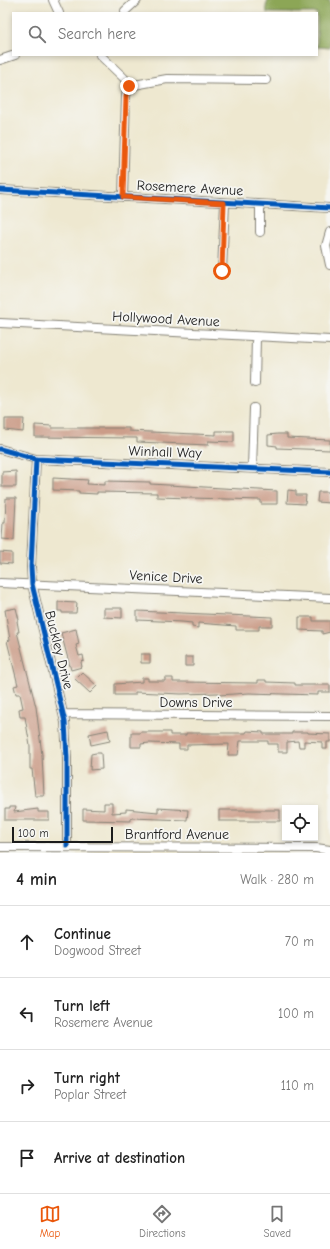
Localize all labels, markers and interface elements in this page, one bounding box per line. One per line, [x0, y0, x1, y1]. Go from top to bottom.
search box [12, 12, 318, 56]
icon: search [26, 23, 48, 45]
text: Search here [58, 25, 136, 43]
route end [120, 77, 138, 95]
street label: Rosemere Avenue [136, 177, 244, 199]
route start [213, 262, 231, 280]
street label: Hollywood Avenue [112, 308, 220, 330]
street label: Winhall Way [128, 442, 203, 462]
street label: Venice Drive [129, 567, 203, 587]
street label: Buckley Drive [41, 609, 77, 691]
street label: Downs Drive [160, 694, 232, 711]
map controls [282, 805, 318, 841]
button: locate [282, 805, 318, 841]
scale bar [12, 825, 113, 844]
street label: Brantford Avenue [125, 826, 229, 843]
text: 100 m [18, 827, 49, 840]
text: 4 min [16, 870, 57, 889]
text: Walk · 280 m [240, 872, 314, 887]
text: Continue [54, 925, 111, 943]
icon: ahead [16, 931, 38, 953]
text: 70 m [285, 934, 314, 949]
text: Dogwood Street [54, 943, 141, 958]
text: Turn left [54, 997, 110, 1015]
icon: left [16, 1003, 38, 1025]
text: 100 m [278, 1006, 314, 1021]
text: Rosemere Avenue [54, 1015, 153, 1030]
text: Turn right [54, 1069, 120, 1087]
icon: right [16, 1075, 38, 1097]
text: 110 m [281, 1078, 314, 1093]
text: Poplar Street [54, 1087, 126, 1102]
icon: arrive [16, 1147, 38, 1169]
text: Arrive at destination [54, 1149, 185, 1167]
tab: Map [39, 1203, 61, 1240]
tab: Directions [139, 1203, 186, 1240]
tab: Saved [264, 1203, 291, 1240]

